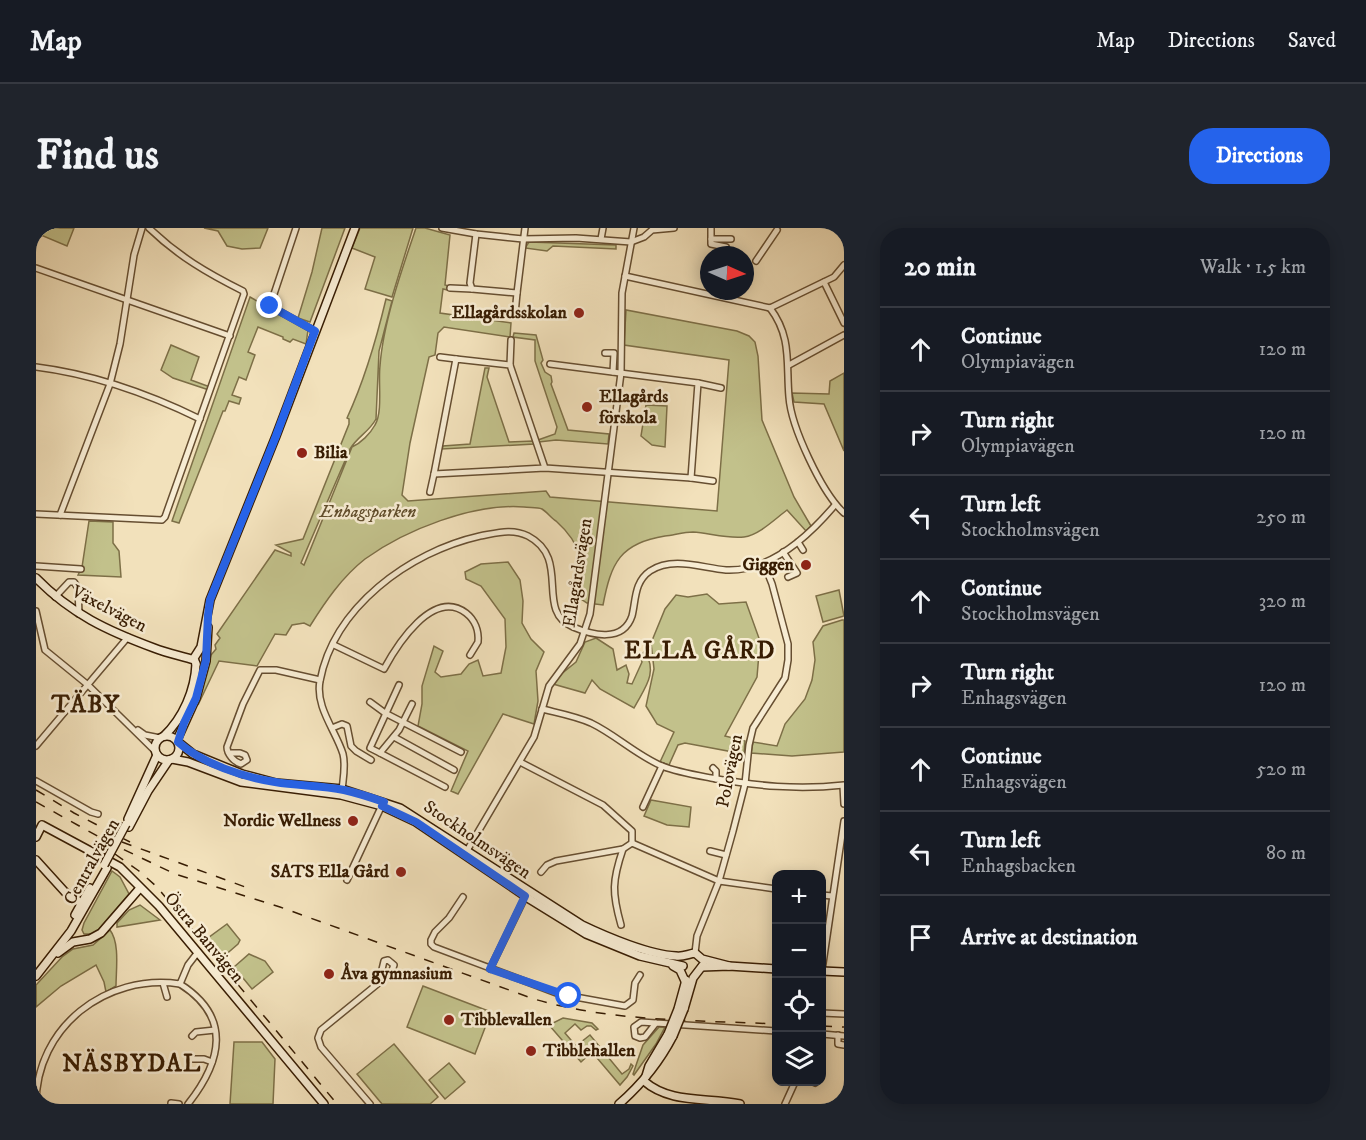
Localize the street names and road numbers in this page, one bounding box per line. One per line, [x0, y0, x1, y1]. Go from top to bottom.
street label: Ellagårdsvägen [558, 516, 598, 629]
street label: Växelvägen [67, 580, 151, 638]
street label: Polovägen [712, 732, 748, 809]
street label: Stockholmsvägen [419, 796, 535, 884]
street label: Centralvägen [59, 814, 125, 909]
street label: Östra Banvägen [159, 888, 249, 989]

